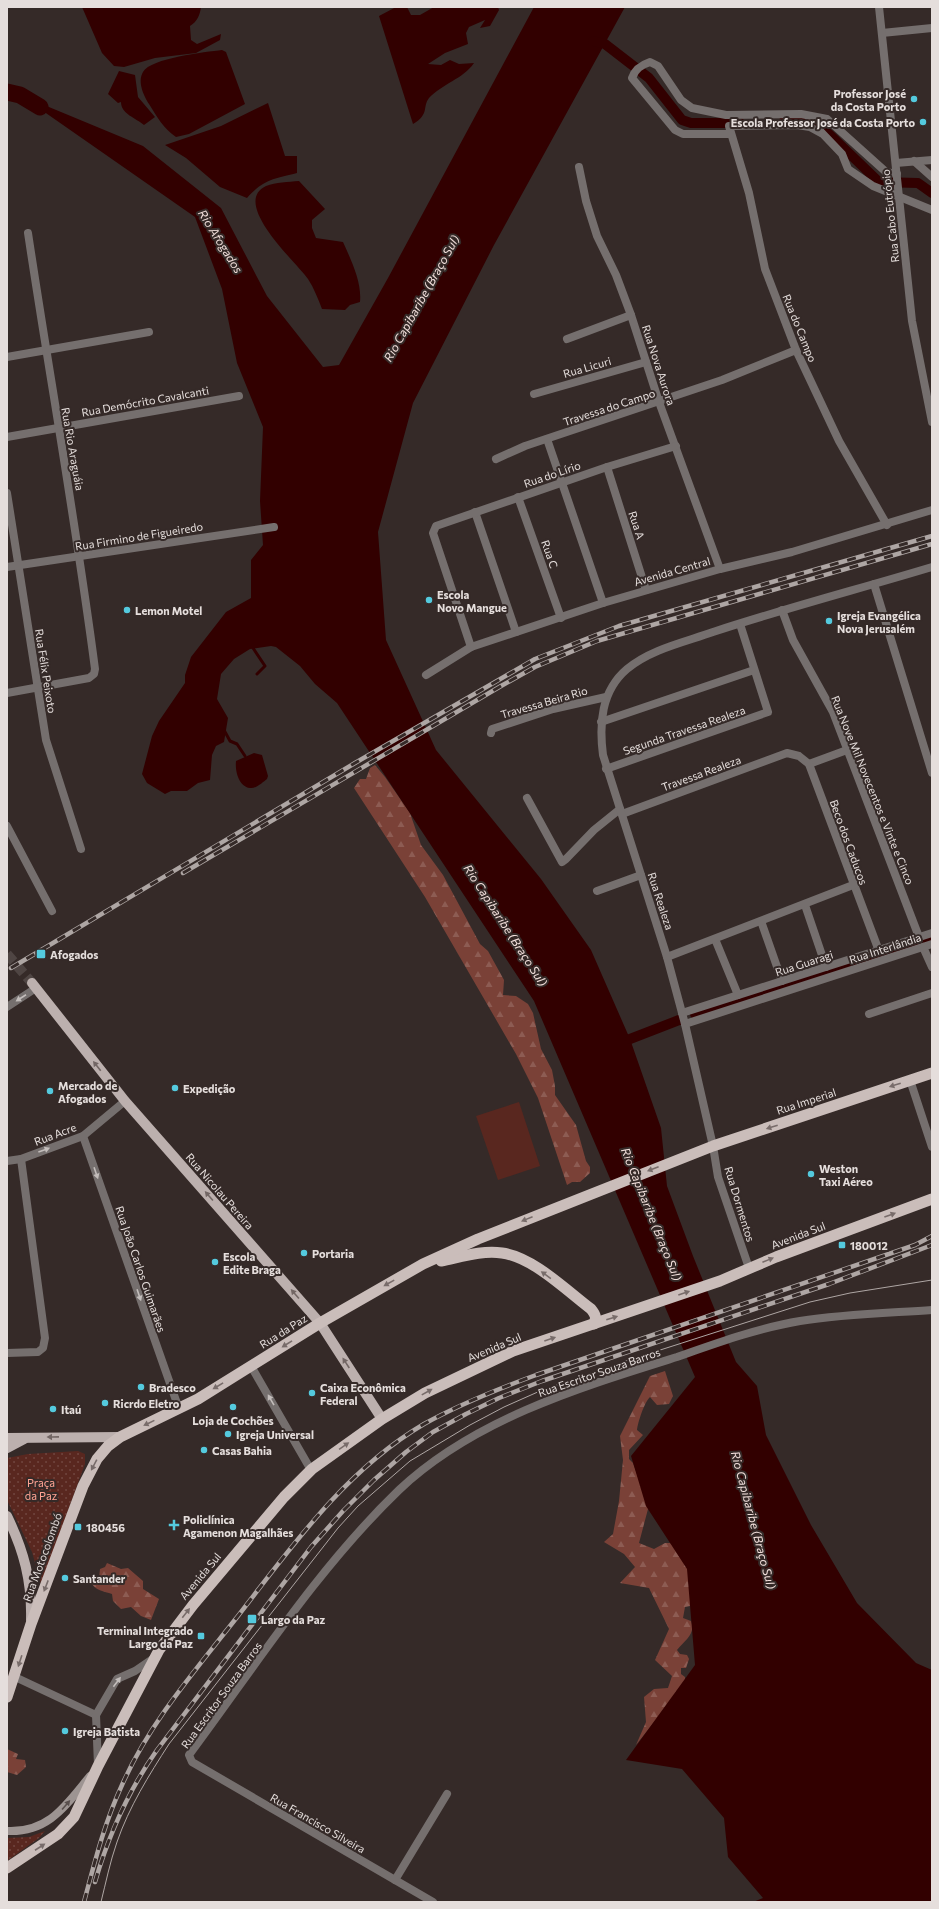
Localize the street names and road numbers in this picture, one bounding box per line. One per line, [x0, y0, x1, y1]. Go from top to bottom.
street label: Rua Cabo Eutrópio [879, 168, 901, 263]
street label: Rua do Campo [780, 292, 820, 364]
street label: Rua Nova Aurora [640, 323, 678, 407]
street label: Rua Licuri [562, 354, 613, 380]
street label: Rua Demócrito Cavalcanti [80, 383, 210, 419]
street label: Travessa do Campo [561, 386, 657, 428]
street label: Rua Rio Araguáia [59, 406, 87, 492]
street label: Rua do Lírio [522, 458, 583, 490]
street label: Rua A [626, 509, 648, 541]
street label: Rua Firmino de Figueiredo [74, 519, 204, 553]
street label: Rua C [539, 538, 561, 570]
street label: Avenida Central [632, 554, 712, 588]
street label: Rua Félix Peixoto [33, 628, 59, 715]
street label: Travessa Beira Rio [499, 683, 589, 721]
street label: Rua Nove Mil Novecentos e Vinte e Cinco [829, 694, 917, 887]
street label: Segunda Travessa Realeza [621, 703, 747, 757]
street label: Travessa Realeza [660, 753, 742, 793]
street label: Beco dos Caducos [828, 798, 870, 886]
street label: Rua Realeza [646, 871, 676, 931]
street label: Rua Interlândia [847, 930, 923, 966]
street label: Rua Guaragi [773, 947, 835, 978]
street label: Rua Imperial [774, 1085, 838, 1117]
street label: Rua Acre [32, 1120, 78, 1148]
street label: Rua Nicolau Pereira [183, 1150, 257, 1232]
street label: Rua Dormentos [722, 1165, 758, 1243]
street label: Rua João Carlos Guimarães [112, 1204, 169, 1334]
street label: Avenida Sul [769, 1219, 827, 1251]
street label: Rua da Paz [257, 1311, 310, 1351]
street label: Avenida Sul [465, 1330, 523, 1364]
street label: Rua Escritor Souza Barros [536, 1345, 662, 1399]
street label: Rua Motocolombó [20, 1511, 64, 1603]
street label: Avenida Sul [177, 1550, 223, 1602]
street label: Rua Escritor Souza Barros [178, 1639, 264, 1751]
street label: Rua Francisco Silveira [268, 1791, 368, 1855]

